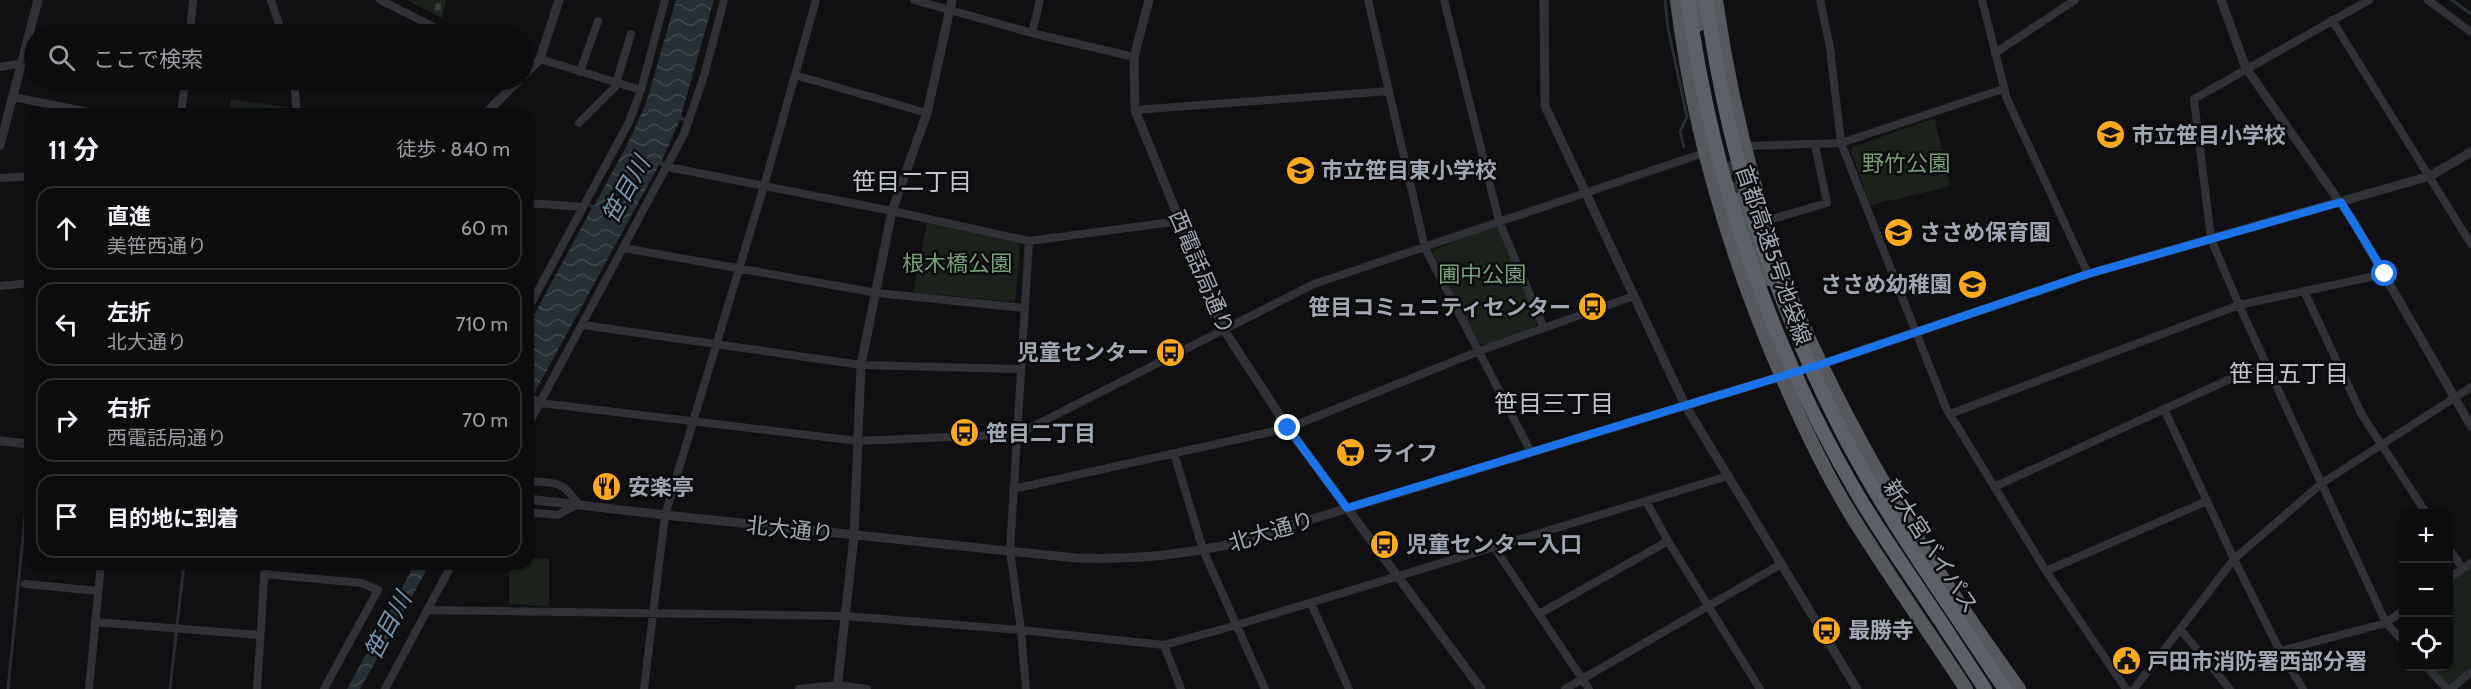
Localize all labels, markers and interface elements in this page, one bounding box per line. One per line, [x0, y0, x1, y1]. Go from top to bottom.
search box [24, 24, 534, 90]
icon: search [45, 41, 78, 74]
text: ここで検索 [93, 46, 203, 73]
school or university icon: 市立笹目小学校 [2095, 119, 2127, 151]
place label: 市立笹目小学校 [2132, 122, 2286, 149]
text: 11 分 [48, 134, 99, 166]
text: 徒歩 · 840 m [397, 137, 510, 161]
water label: 笹目川 [595, 149, 657, 228]
park label: 野竹公園 [1862, 150, 1950, 177]
school or university icon: 市立笹目東小学校 [1284, 154, 1316, 186]
place label: 市立笹目東小学校 [1321, 157, 1497, 184]
street label: 首都高速5号池袋線 [1730, 162, 1817, 348]
district label: 笹目二丁目 [852, 167, 972, 196]
text: 直進 [107, 203, 151, 230]
street label: 西電話局通り [1163, 206, 1240, 338]
icon: ahead [50, 212, 83, 245]
text: 60 m [461, 216, 508, 240]
school or university icon: ささめ保育園 [1882, 216, 1914, 248]
place label: ささめ保育園 [1919, 219, 2051, 246]
text: 美笹西通り [107, 234, 207, 258]
park label: 根木橋公園 [902, 250, 1012, 277]
route start [2371, 260, 2397, 286]
park label: 圃中公園 [1438, 261, 1526, 288]
school or university icon: ささめ幼稚園 [1957, 268, 1989, 300]
place label: ささめ幼稚園 [1820, 271, 1952, 298]
bus stop icon: 笹目コミュニティセンター [1576, 291, 1608, 323]
place label: 笹目コミュニティセンター [1308, 294, 1571, 321]
text: 左折 [107, 299, 151, 326]
icon: left [50, 308, 83, 341]
text: 710 m [455, 312, 508, 336]
text: 北大通り [107, 330, 187, 354]
bus stop icon: 児童センター [1154, 336, 1186, 368]
place label: 児童センター [1017, 339, 1149, 366]
district label: 笹目五丁目 [2229, 359, 2349, 388]
district label: 笹目三丁目 [1494, 389, 1614, 418]
text: 右折 [107, 395, 151, 422]
icon: right [50, 404, 83, 437]
text: 70 m [462, 408, 508, 432]
route end [1274, 414, 1300, 440]
bus stop icon: 笹目二丁目 [949, 417, 981, 449]
place label: 笹目二丁目 [986, 420, 1096, 447]
text: 西電話局通り [107, 426, 227, 450]
supermarket icon: ライフ [1335, 437, 1367, 469]
place label: ライフ [1372, 440, 1438, 467]
restaurant icon: 安楽亭 [591, 471, 623, 503]
place label: 安楽亭 [628, 474, 694, 501]
street label: 新大宮バイパス [1877, 475, 1984, 618]
icon: arrive [50, 500, 83, 533]
text: 目的地に到着 [107, 505, 239, 532]
street label: 北大通り [1225, 506, 1317, 557]
map controls [2399, 509, 2453, 671]
button: + [2399, 509, 2453, 563]
street label: 北大通り [745, 511, 835, 548]
bus stop icon: 児童センター入口 [1369, 528, 1401, 560]
place label: 児童センター入口 [1406, 531, 1582, 558]
button: − [2399, 563, 2453, 617]
water label: 笹目川 [358, 585, 419, 664]
bus stop icon: 最勝寺 [1811, 614, 1843, 646]
place label: 最勝寺 [1848, 617, 1914, 644]
button: locate [2399, 617, 2453, 671]
public building icon: 戸田市消防署西部分署 [2110, 645, 2142, 677]
place label: 戸田市消防署西部分署 [2147, 648, 2367, 675]

